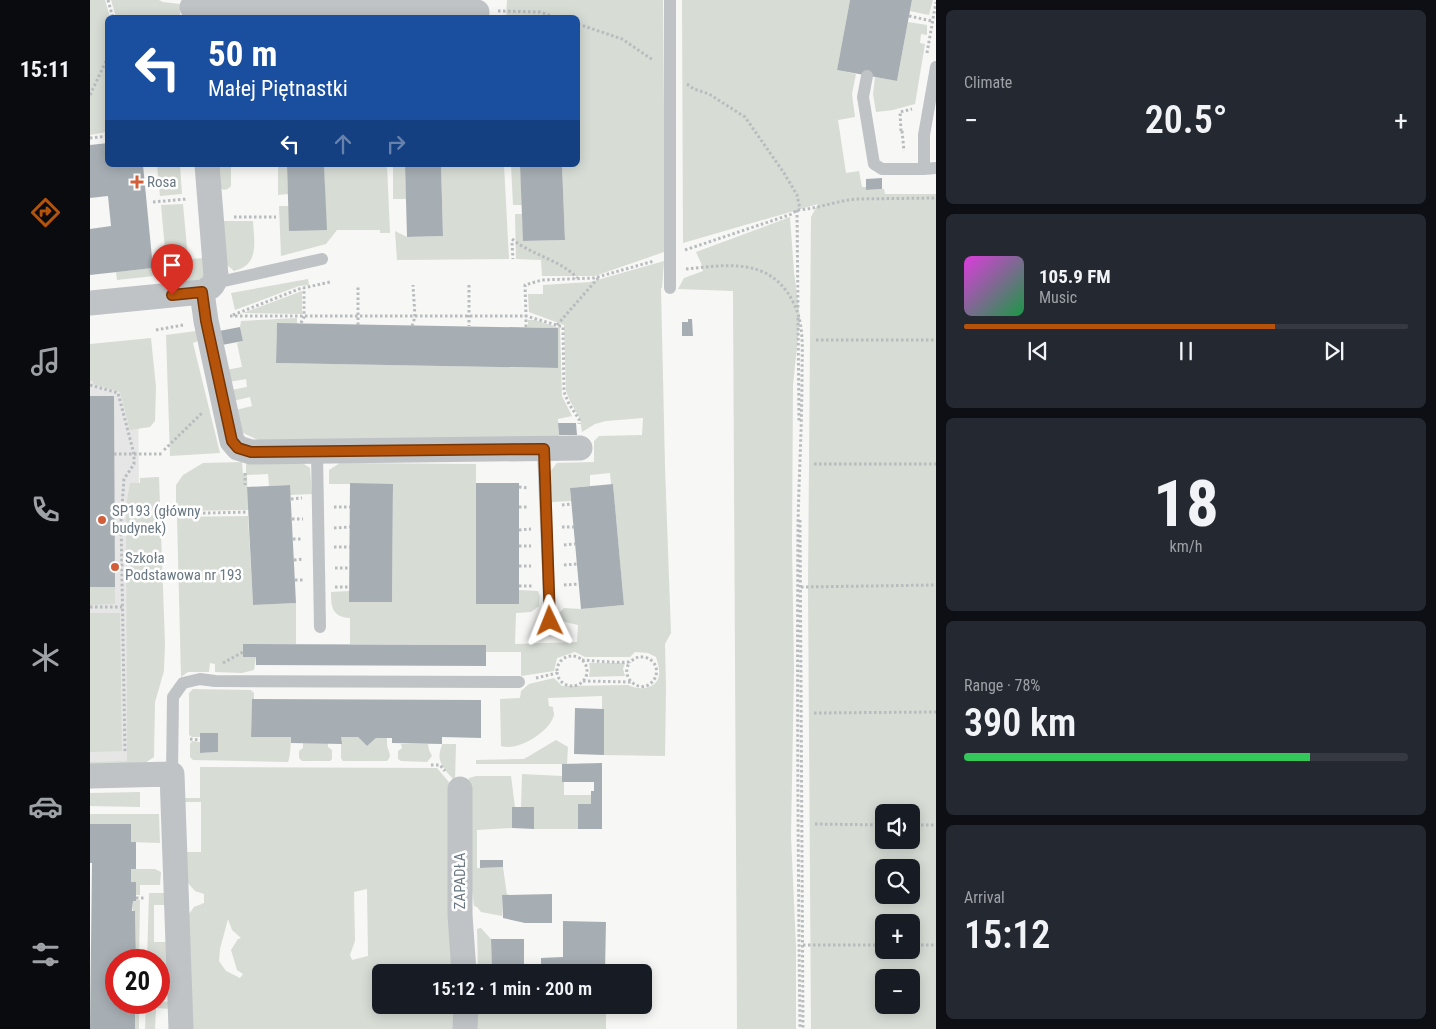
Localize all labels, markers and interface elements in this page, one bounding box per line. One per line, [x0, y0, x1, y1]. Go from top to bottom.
text: 50 m [208, 34, 277, 75]
icon: left [125, 35, 190, 100]
text: 15:11 [20, 57, 70, 82]
text: Climate [964, 73, 1012, 92]
text: Małej Piętnastki [208, 76, 348, 101]
text: 20.5° [1145, 98, 1227, 142]
text: − [964, 104, 978, 137]
text: + [1394, 104, 1408, 137]
icon: left [276, 130, 304, 158]
icon: ahead [329, 130, 357, 158]
icon: right [382, 130, 410, 158]
place label: Rosa [147, 173, 177, 191]
marker: Rosa [131, 176, 143, 188]
icon: directions [28, 195, 63, 230]
pin [151, 244, 193, 295]
icon: arrive [158, 251, 186, 279]
text: 105.9 FM [1039, 265, 1111, 288]
text: Music [1039, 288, 1077, 307]
icon: previous [1024, 337, 1052, 365]
icon: pause [1172, 337, 1200, 365]
icon: next [1320, 337, 1348, 365]
icon: music [28, 344, 63, 379]
text: 18 [1153, 466, 1219, 542]
icon: phone [28, 492, 63, 527]
place label: SP193 (główny budynek) [112, 502, 200, 537]
marker: SP193 (główny budynek) [96, 514, 108, 526]
text: km/h [1170, 537, 1202, 556]
place label: Szkoła Podstawowa nr 193 [125, 549, 242, 584]
marker: Szkoła Podstawowa nr 193 [109, 561, 121, 573]
position arrow [523, 594, 575, 646]
icon: climate [28, 640, 63, 675]
text: Range · 78% [964, 676, 1040, 695]
text: 390 km [964, 701, 1076, 745]
icon: car [28, 789, 63, 824]
map controls [875, 804, 920, 1014]
button: sound [875, 804, 920, 849]
street label: ZAPADŁA [451, 852, 469, 909]
button: search [875, 859, 920, 904]
text: Arrival [964, 888, 1005, 907]
text: 15:12 [964, 913, 1050, 957]
button: + [875, 914, 920, 959]
icon: filters [28, 937, 63, 972]
speed limit sign: 20 [105, 949, 170, 1014]
button: − [875, 969, 920, 1014]
text: 15:12 · 1 min · 200 m [432, 977, 592, 1000]

